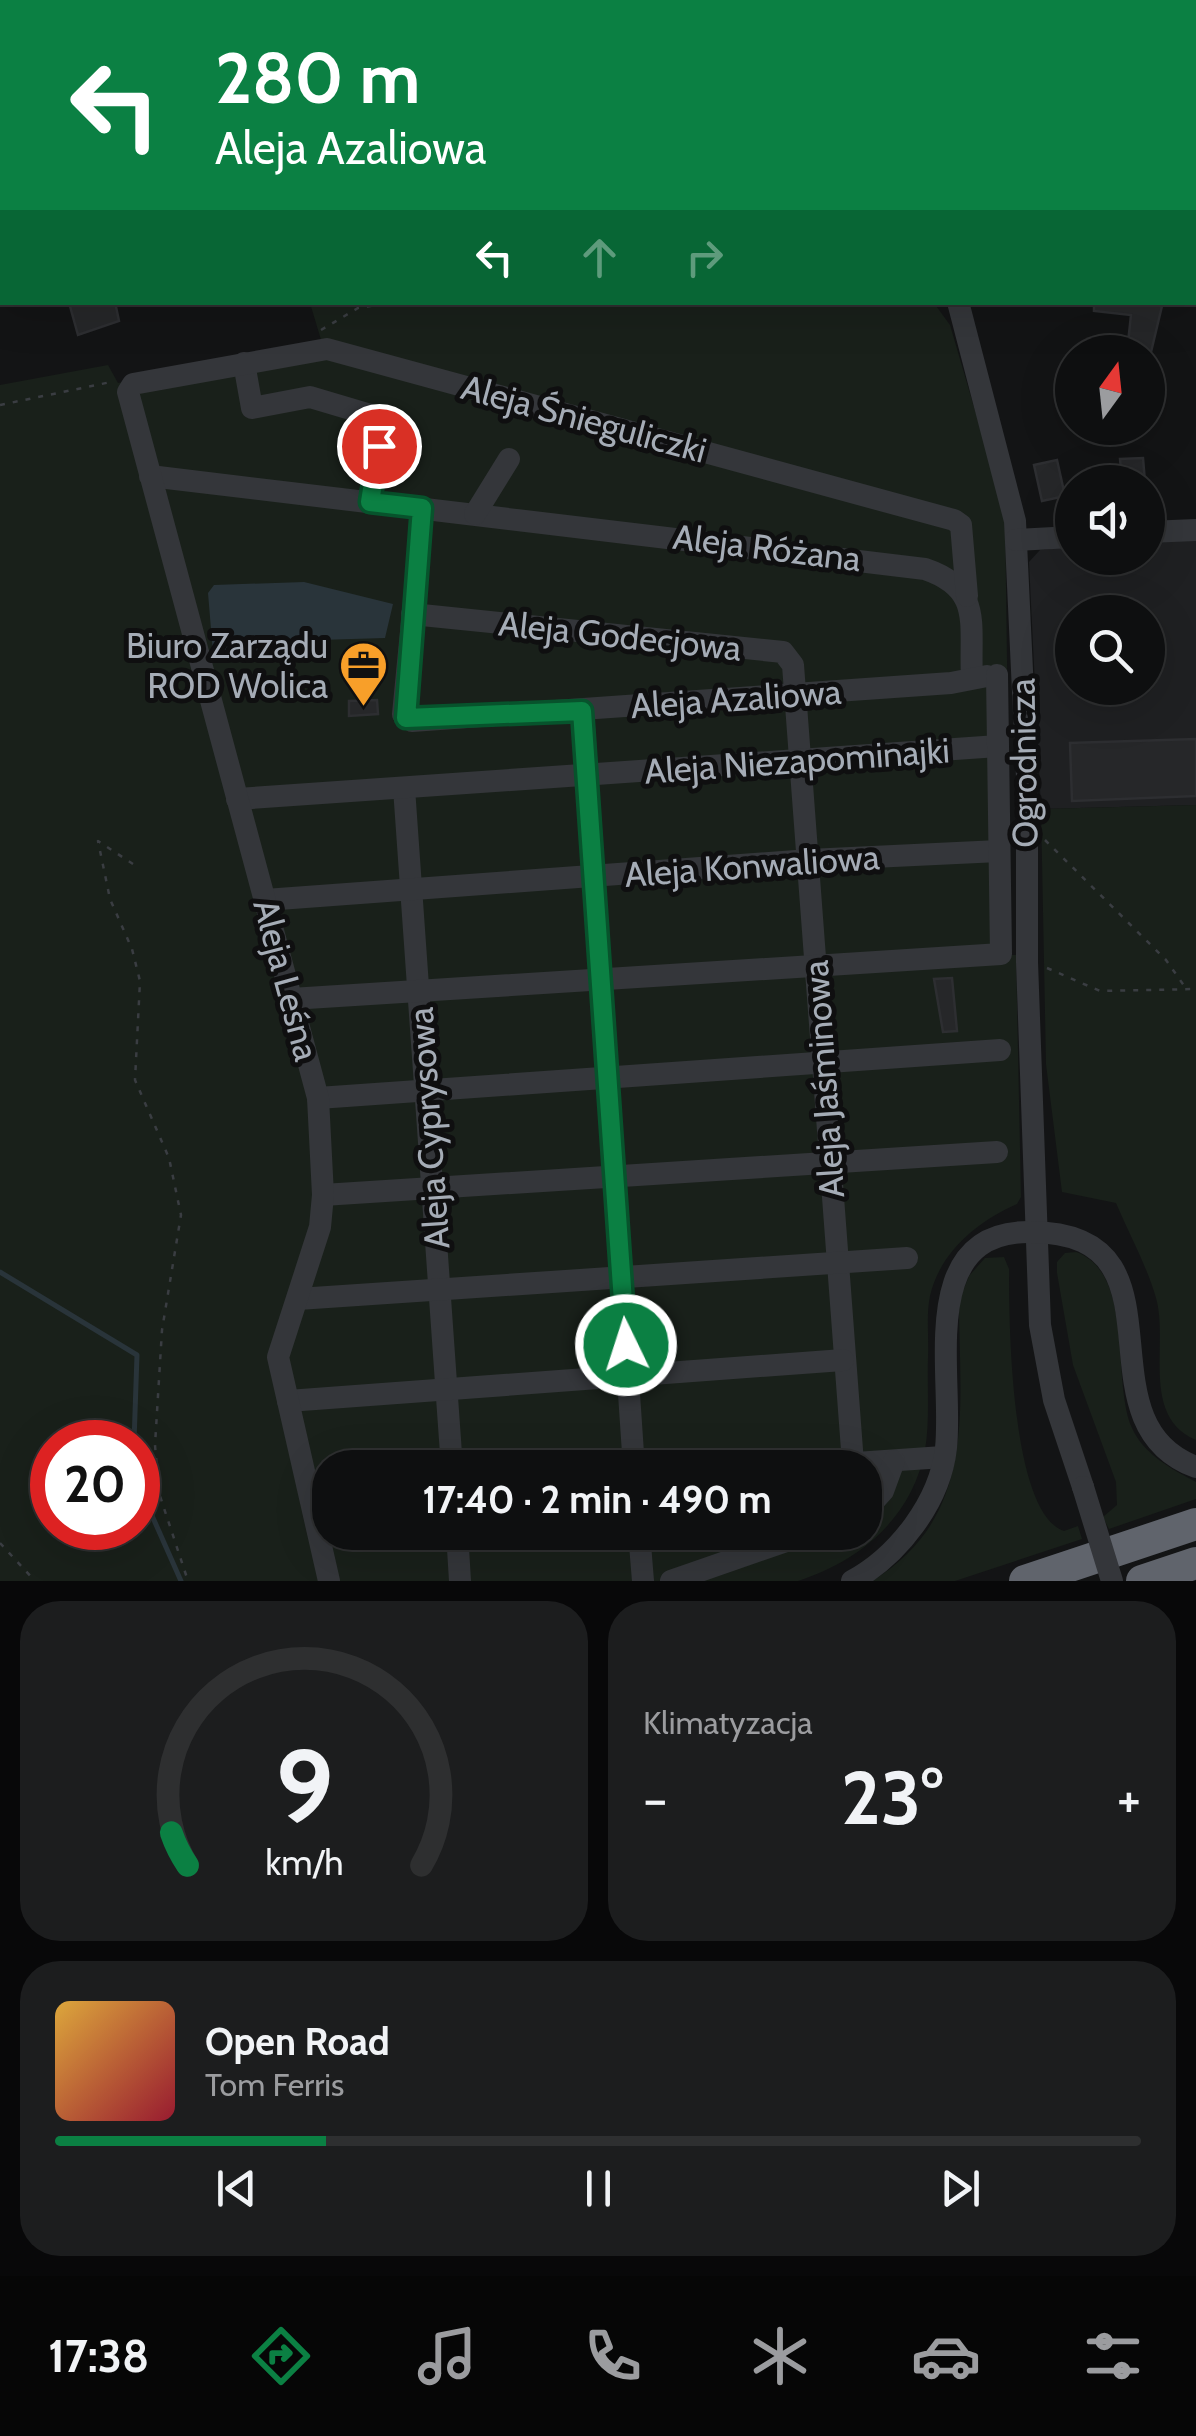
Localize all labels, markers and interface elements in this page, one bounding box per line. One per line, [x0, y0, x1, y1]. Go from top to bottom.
text: 280 m [215, 35, 420, 121]
icon: left [50, 40, 180, 170]
text: Aleja Azaliowa [215, 121, 486, 175]
icon: left [467, 230, 522, 285]
icon: ahead [572, 230, 627, 285]
icon: right [677, 230, 732, 285]
north arrow [1055, 335, 1165, 445]
map controls [1055, 335, 1165, 705]
street label: Aleja Śnieguliczki [457, 365, 711, 472]
pin [337, 404, 422, 489]
icon: arrive [352, 419, 407, 474]
button: sound [1055, 465, 1165, 575]
street label: Aleja Różana [671, 515, 864, 580]
button: search [1055, 595, 1165, 705]
street label: Aleja Godecjowa [497, 601, 744, 670]
place label: Biuro Zarządu ROD Wolica [126, 624, 328, 707]
office icon: Biuro Zarządu ROD Wolica [337, 640, 389, 708]
street label: Aleja Azaliowa [629, 670, 843, 727]
street label: Ogrodnicza [1001, 678, 1046, 848]
street label: Aleja Niezapominajki [643, 728, 951, 793]
street label: Aleja Konwaliowa [623, 835, 881, 896]
street label: Aleja Leśna [244, 894, 329, 1065]
street label: Aleja Jaśminowa [794, 959, 853, 1199]
street label: Aleja Cyprysowa [399, 1006, 458, 1250]
position arrow [574, 1293, 678, 1397]
speed limit sign: 20 [30, 1420, 160, 1550]
text: 17:40 · 2 min · 490 m [422, 1476, 772, 1523]
text: Klimatyzacja [643, 1703, 813, 1742]
text: 9 [275, 1723, 333, 1849]
text: 23° [841, 1752, 943, 1843]
text: − [643, 1765, 667, 1832]
text: + [1117, 1765, 1141, 1832]
text: km/h [265, 1841, 343, 1884]
text: Open Road [205, 2018, 390, 2065]
text: Tom Ferris [205, 2065, 344, 2104]
icon: previous [209, 2161, 264, 2216]
icon: pause [571, 2161, 626, 2216]
icon: next [933, 2161, 988, 2216]
icon: directions [246, 2321, 316, 2391]
icon: music [412, 2321, 482, 2391]
icon: phone [578, 2321, 648, 2391]
icon: climate [745, 2321, 815, 2391]
icon: car [911, 2321, 981, 2391]
icon: filters [1078, 2321, 1148, 2391]
text: 17:38 [48, 2329, 149, 2383]

